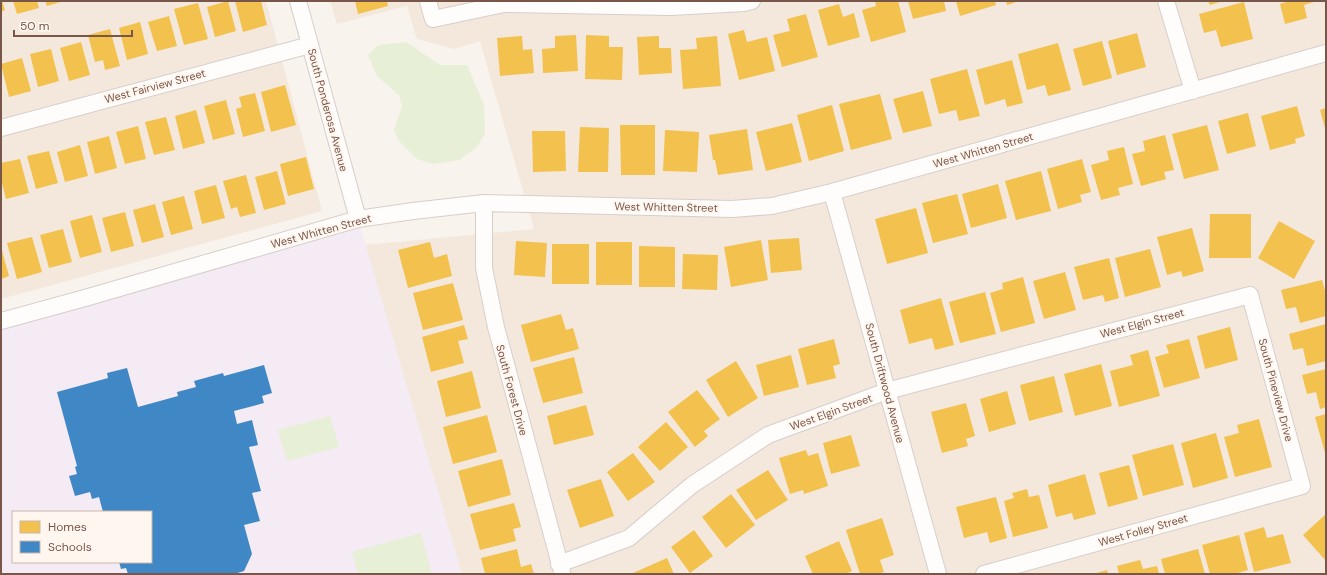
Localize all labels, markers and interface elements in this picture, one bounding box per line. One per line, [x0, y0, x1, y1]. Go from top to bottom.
scale bar [14, 12, 132, 38]
text: 50 m [20, 18, 49, 34]
street label: South Ponderosa Avenue [305, 47, 351, 173]
street label: West Fairview Street [103, 66, 207, 106]
street label: West Whitten Street [931, 129, 1035, 171]
street label: West Whitten Street [614, 199, 718, 215]
street label: West Whitten Street [269, 211, 373, 251]
street label: West Elgin Street [1098, 305, 1186, 341]
street label: South Driftwood Avenue [862, 322, 908, 444]
street label: South Pineview Drive [1256, 337, 1296, 443]
street label: South Forest Drive [493, 343, 531, 437]
street label: West Elgin Street [788, 391, 874, 433]
legend [12, 511, 152, 563]
street label: West Folley Street [1097, 511, 1189, 549]
text: Homes [48, 519, 87, 535]
text: Schools [48, 539, 92, 555]

